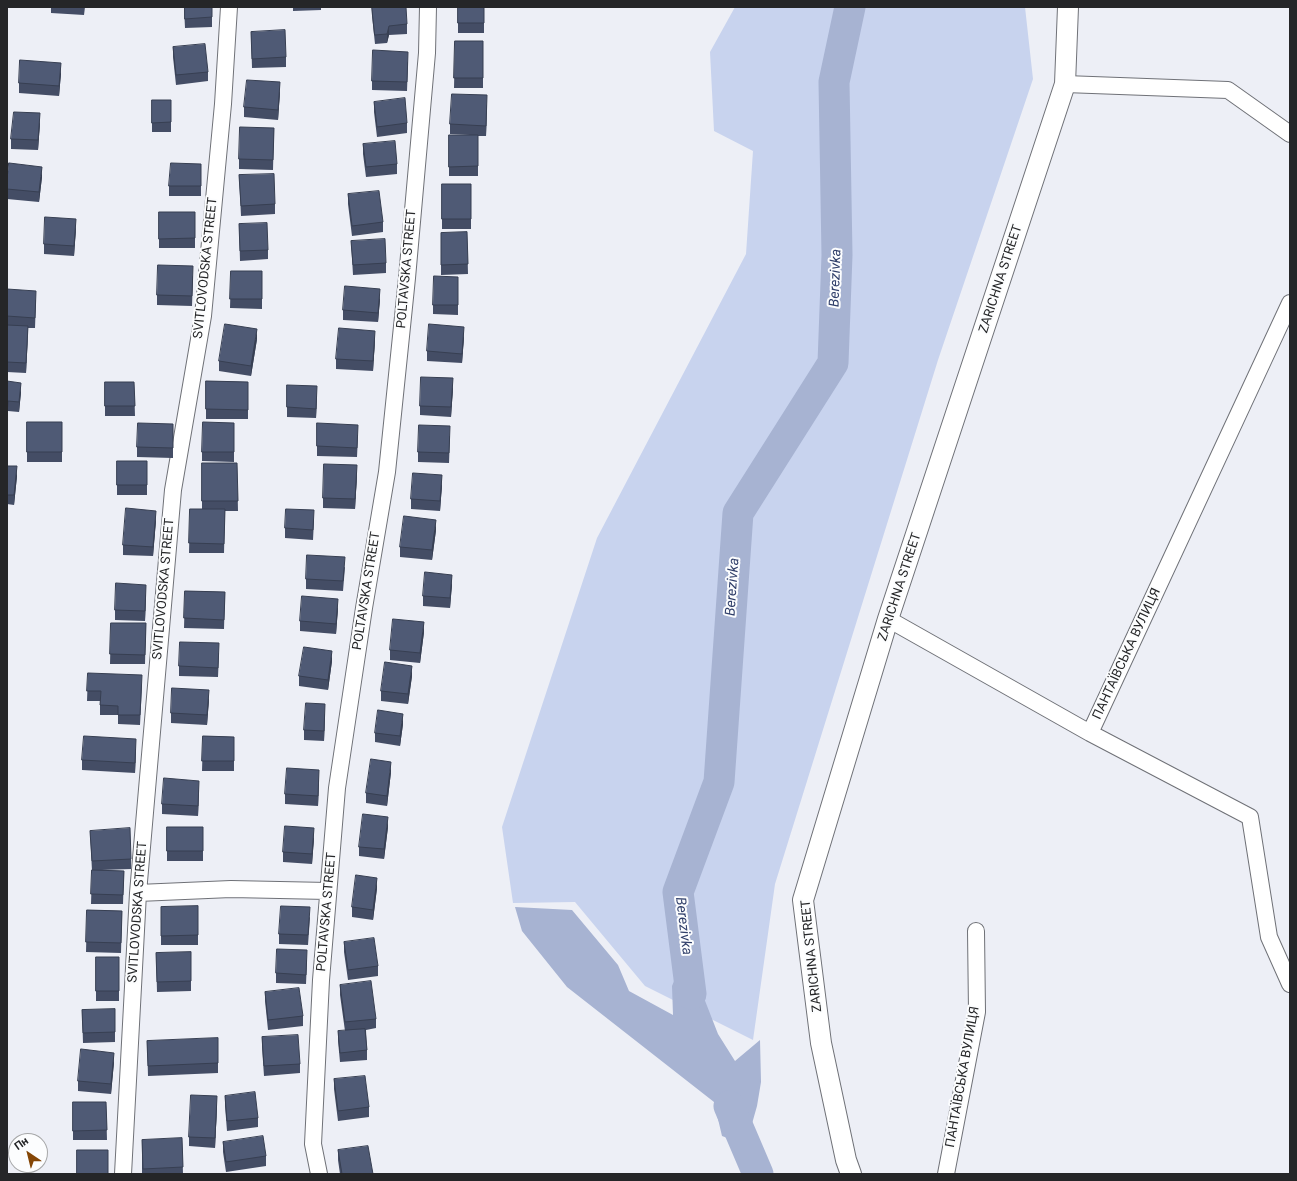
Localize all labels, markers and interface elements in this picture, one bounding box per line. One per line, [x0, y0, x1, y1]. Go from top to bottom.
street label: SVITLOVODSKA STREET [191, 197, 221, 339]
street label: POLTAVSKA STREET [394, 209, 420, 329]
street label: ZARICHNA STREET [976, 223, 1026, 335]
water label: Berezivka [827, 249, 845, 307]
street label: SVITLOVODSKA STREET [150, 518, 178, 660]
street label: POLTAVSKA STREET [350, 531, 384, 651]
street label: ZARICHNA STREET [875, 531, 925, 643]
water label: Berezivka [723, 557, 743, 617]
street label: ПАНТАЇВСЬКА ВУЛИЦЯ [1090, 586, 1164, 722]
street label: SVITLOVODSKA STREET [125, 841, 151, 983]
street label: POLTAVSKA STREET [314, 852, 340, 972]
water label: Berezivka [671, 896, 695, 956]
street label: ZARICHNA STREET [798, 899, 826, 1013]
street label: ПАНТАЇВСЬКА ВУЛИЦЯ [943, 1005, 983, 1149]
north arrow [8, 1133, 48, 1173]
text: Пн [12, 1134, 31, 1153]

